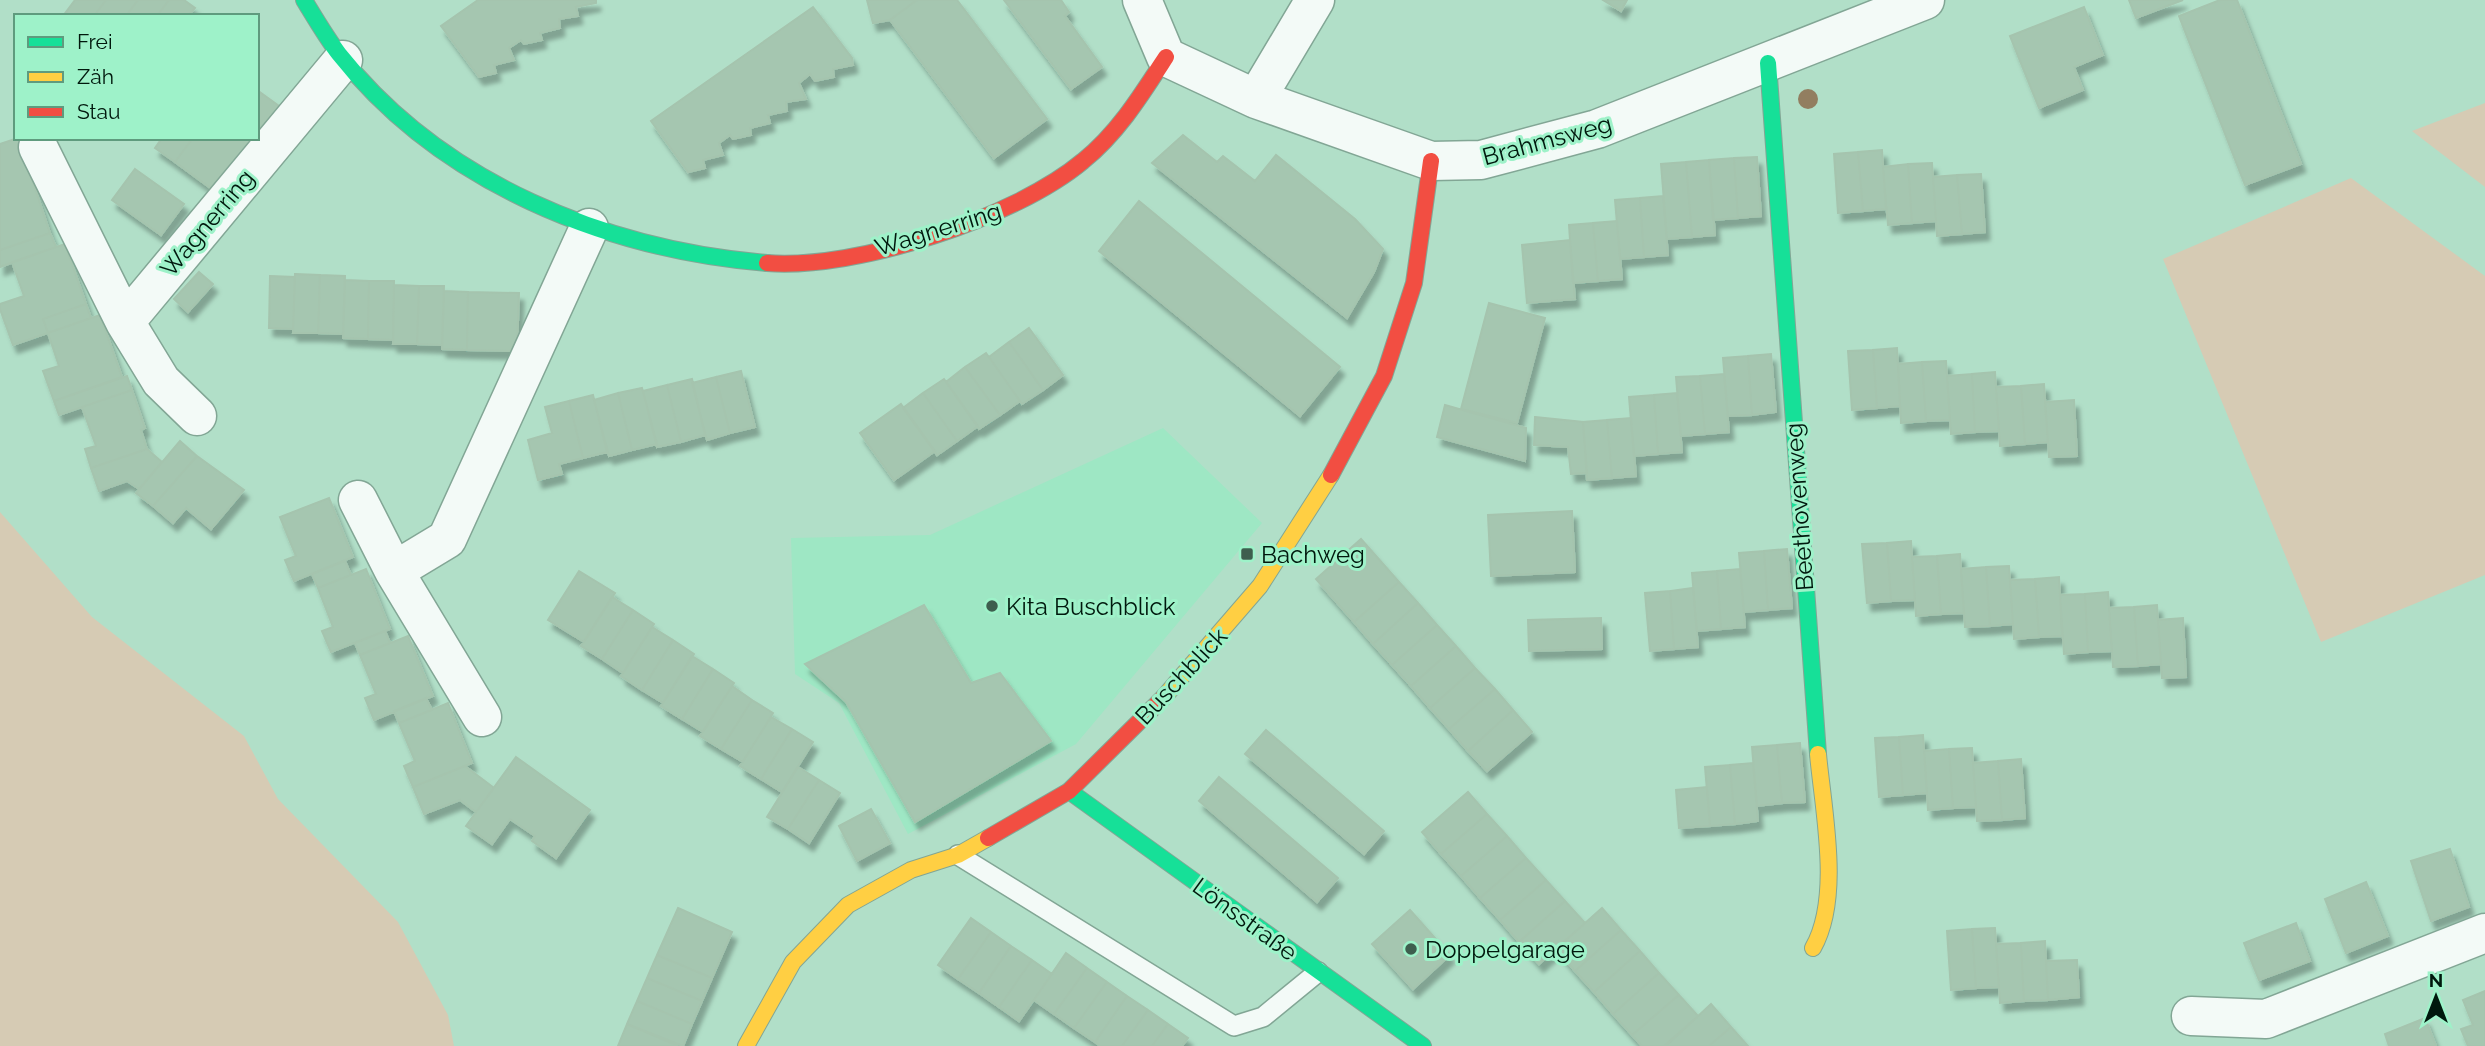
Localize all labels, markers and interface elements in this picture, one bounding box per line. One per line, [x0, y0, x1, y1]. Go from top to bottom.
legend [14, 14, 259, 140]
text: Frei [77, 29, 113, 54]
text: Zäh [77, 64, 114, 89]
text: Stau [77, 99, 121, 124]
street label: Brahmsweg [1479, 109, 1615, 171]
street label: Wagnerring [154, 164, 260, 282]
street label: Wagnerring [871, 196, 1005, 262]
street label: Beethovenweg [1779, 422, 1819, 592]
place label: Bachweg [1261, 540, 1365, 569]
marker: Bachweg [1239, 546, 1255, 562]
place label: Kita Buschblick [1006, 592, 1176, 621]
marker: Kita Buschblick [984, 598, 1000, 614]
street label: Buschblick [1129, 621, 1233, 730]
street label: Lönsstraße [1187, 871, 1303, 967]
place label: Doppelgarage [1425, 935, 1585, 964]
marker: Doppelgarage [1403, 941, 1419, 957]
north arrow [2401, 962, 2471, 1032]
text: N [2429, 969, 2443, 991]

